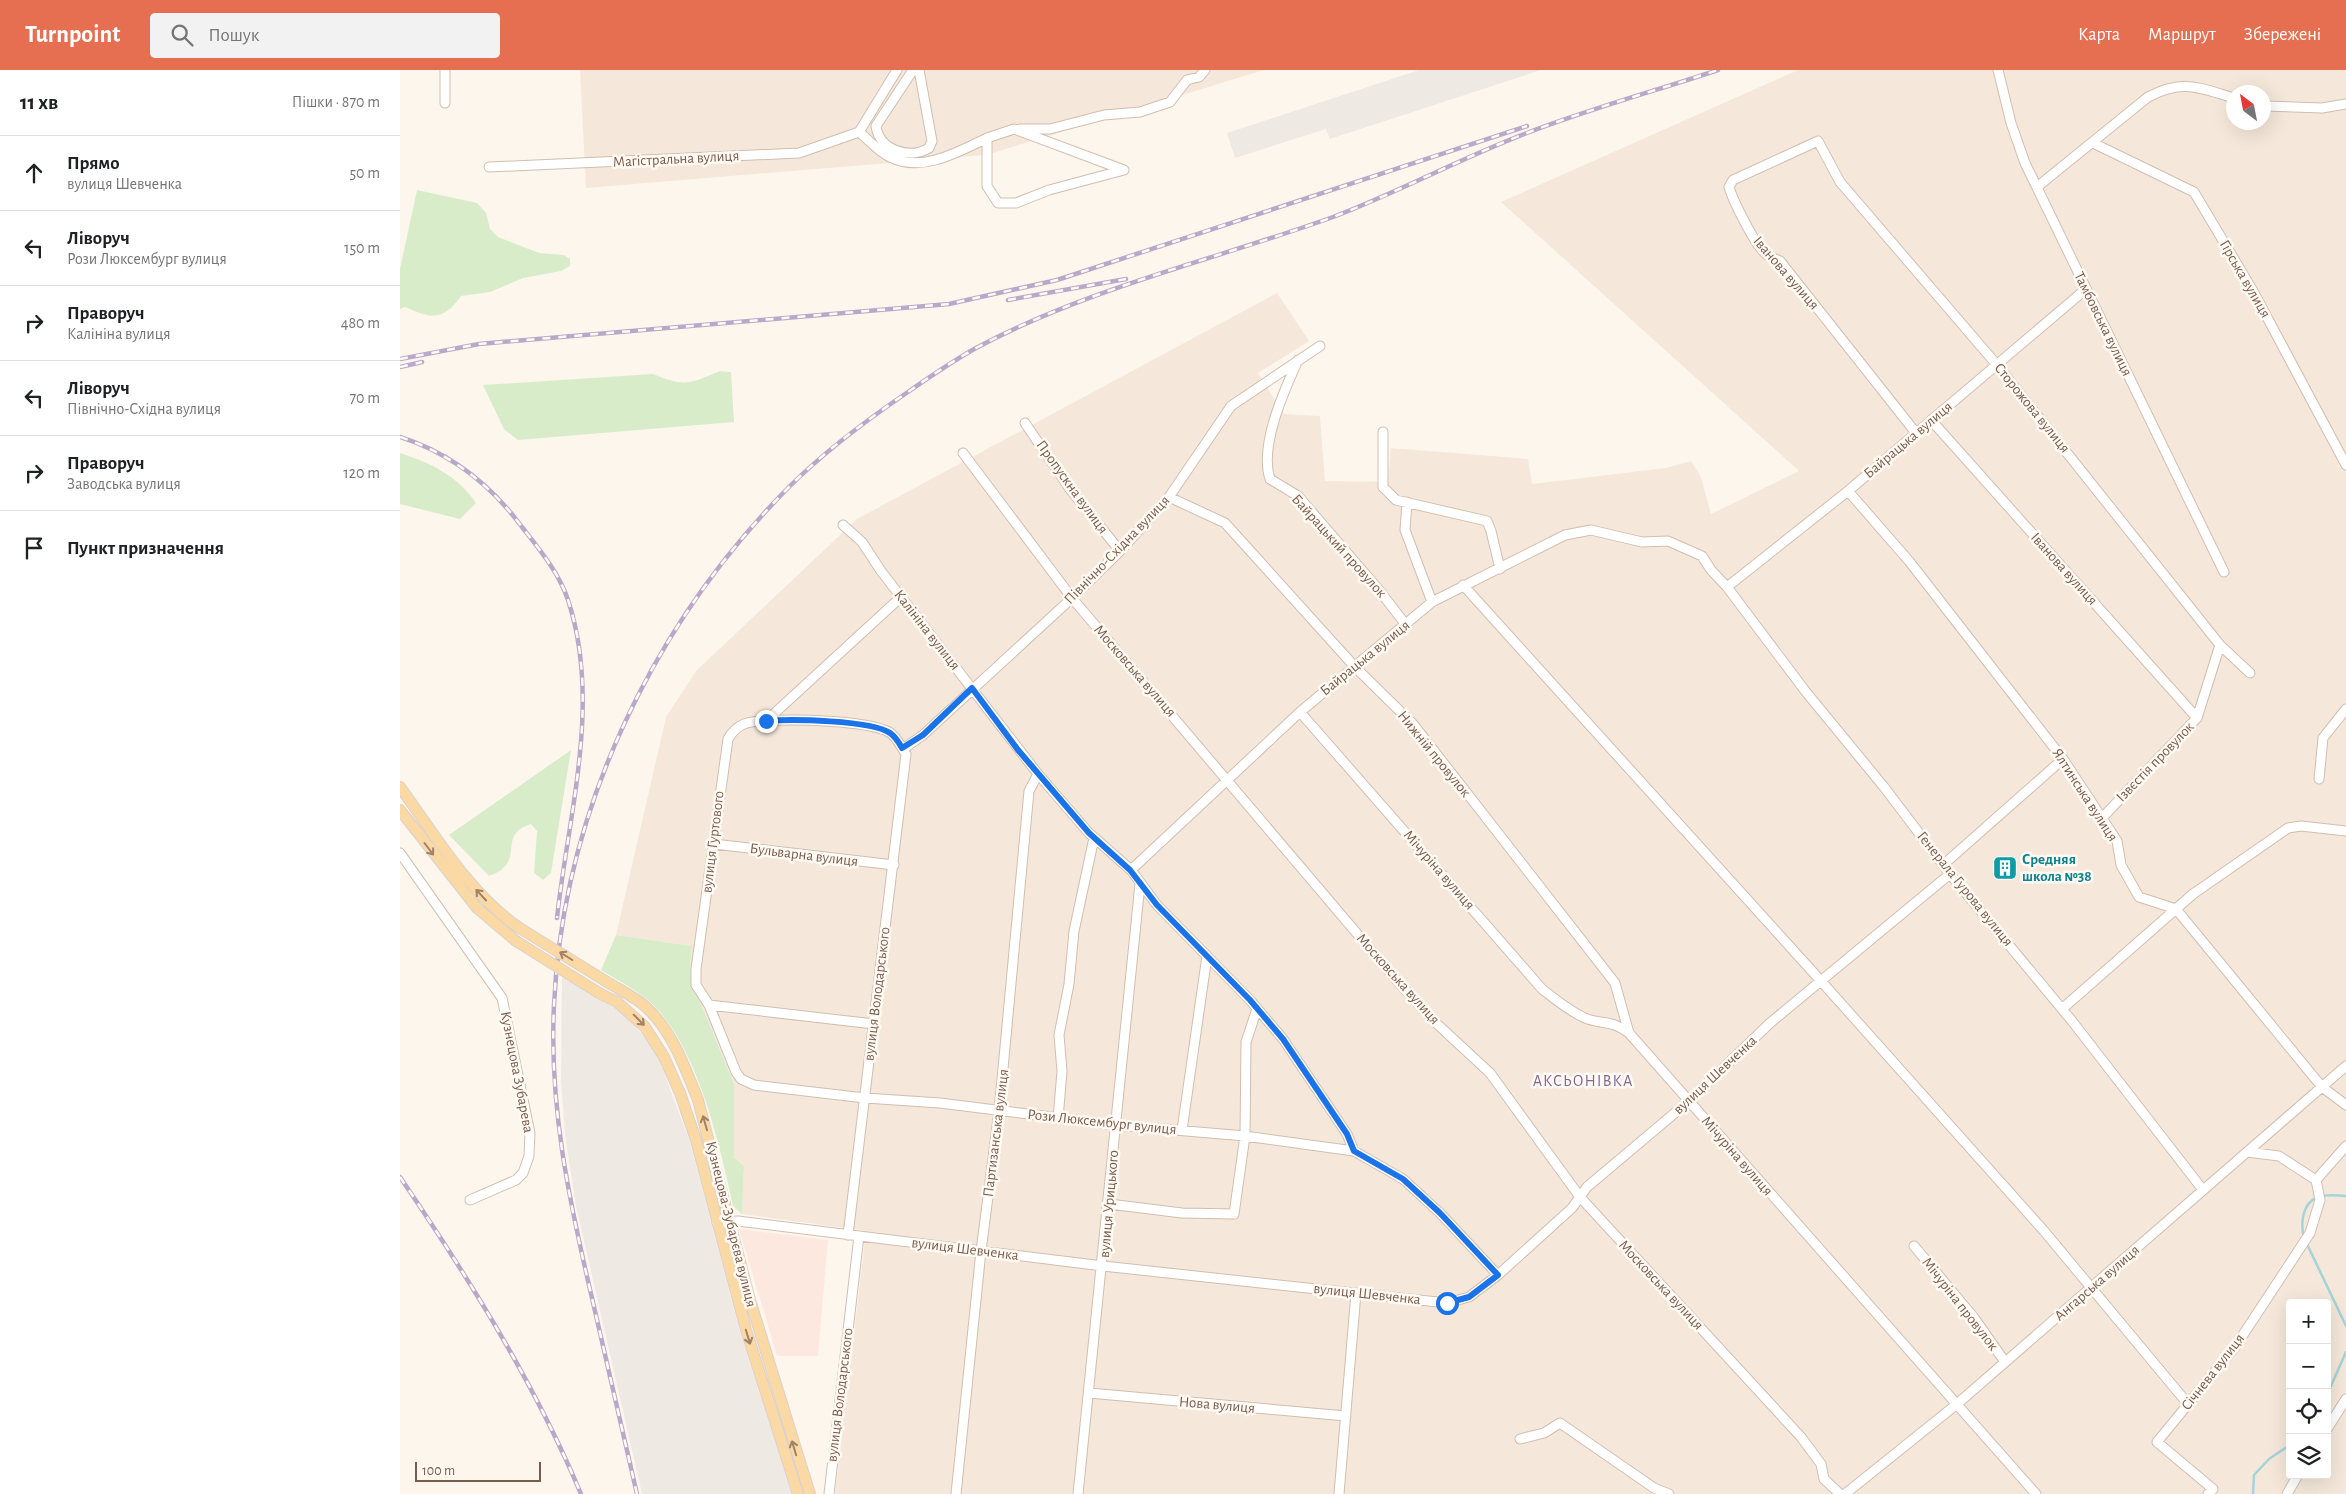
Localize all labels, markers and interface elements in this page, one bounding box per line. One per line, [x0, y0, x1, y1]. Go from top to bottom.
search box [150, 13, 500, 58]
icon: search [168, 21, 196, 49]
text: Turnpoint [25, 23, 120, 47]
text: Пошук [208, 26, 260, 45]
text: Карта [2078, 26, 2120, 44]
text: Маршрут [2148, 26, 2216, 44]
text: Збережені [2244, 26, 2321, 44]
north arrow [2226, 85, 2271, 130]
text: 11 хв [20, 92, 58, 113]
text: Пішки · 870 m [292, 94, 380, 110]
street label: Магістральна вулиця [612, 148, 740, 170]
text: Прямо [67, 154, 120, 173]
icon: ahead [20, 159, 48, 187]
text: 50 m [349, 165, 380, 181]
text: вулиця Шевченка [67, 176, 182, 192]
text: Ліворуч [67, 229, 130, 248]
street label: Іванова вулиця [1750, 233, 1822, 313]
icon: left [20, 234, 48, 262]
street label: Гірська вулиця [2217, 238, 2273, 320]
text: 150 m [344, 240, 380, 256]
text: Рози Люксембург вулиця [67, 251, 227, 267]
street label: Тамбовська вулиця [2071, 269, 2135, 379]
text: Праворуч [67, 304, 145, 323]
icon: right [20, 309, 48, 337]
text: 480 m [341, 315, 380, 331]
text: Калініна вулиця [67, 326, 171, 342]
street label: Сторожова вулиця [1991, 360, 2073, 456]
text: Ліворуч [67, 379, 130, 398]
icon: left [20, 384, 48, 412]
text: 70 m [349, 390, 380, 406]
street label: Байрацька вулиця [1861, 399, 1955, 481]
text: Північно-Східна вулиця [67, 401, 221, 417]
street label: Пропускна вулиця [1033, 438, 1111, 536]
text: Праворуч [67, 454, 145, 473]
icon: right [20, 459, 48, 487]
text: 120 m [343, 465, 380, 481]
text: Заводська вулиця [67, 476, 181, 492]
street label: Байрацький провулок [1289, 491, 1389, 601]
street label: Північно-Східна вулиця [1061, 493, 1173, 607]
street label: Іванова вулиця [2028, 530, 2100, 608]
icon: arrive [20, 534, 48, 562]
text: Пункт призначення [67, 539, 224, 558]
street label: Калініна вулиця [891, 587, 963, 673]
street label: Байрацька вулиця [1317, 617, 1413, 699]
street label: Московська вулиця [1091, 622, 1179, 720]
street label: Нижній провулок [1395, 708, 1473, 800]
route end [755, 710, 778, 733]
street label: Ізвєстія провулок [2113, 719, 2197, 805]
street label: Ялтинська вулиця [2049, 746, 2121, 844]
street label: вулиця Гуртового [699, 790, 727, 894]
street label: Мічуріна вулиця [1401, 827, 1477, 913]
street label: Генерала Гурова вулиця [1914, 829, 2016, 949]
street label: Бульварна вулиця [749, 841, 859, 869]
one-way arrow [424, 842, 435, 855]
place label: Средняя школа №38 [2022, 852, 2092, 884]
building icon: Средняя школа №38 [1992, 855, 2018, 881]
one-way arrow [475, 889, 487, 901]
street label: вулиця Володарського [861, 926, 893, 1062]
street label: Московська вулиця [1353, 931, 1443, 1027]
one-way arrow [559, 951, 573, 961]
street label: Кузнецова Зубарева [498, 1010, 536, 1134]
one-way arrow [633, 1014, 645, 1026]
street label: вулиця Шевченка [1670, 1033, 1760, 1117]
street label: Партизанська вулиця [981, 1068, 1011, 1198]
district label: АКСЬОНІВКА [1533, 1073, 1633, 1089]
street label: Рози Люксембург вулиця [1027, 1107, 1177, 1137]
street label: Мічуріна вулиця [1699, 1113, 1775, 1199]
one-way arrow [699, 1115, 709, 1131]
street label: Кузнецова-Зубарєва вулиця [703, 1140, 759, 1308]
street label: вулиця Урицького [1097, 1149, 1121, 1259]
street label: вулиця Шевченка [911, 1235, 1020, 1263]
street label: Московська вулиця [1616, 1237, 1706, 1333]
street label: Ангарська вулиця [2052, 1242, 2142, 1324]
street label: Мічуріна провулок [1919, 1255, 2001, 1354]
street label: вулиця Шевченка [1313, 1281, 1422, 1307]
route start [1436, 1292, 1459, 1315]
map controls [2286, 1299, 2331, 1479]
button: + [2286, 1299, 2331, 1344]
street label: вулиця Володарського [824, 1327, 856, 1463]
one-way arrow [744, 1328, 754, 1344]
street label: Січнева вулиця [2179, 1331, 2247, 1413]
button: − [2286, 1344, 2331, 1389]
button: locate [2286, 1389, 2331, 1434]
street label: Нова вулиця [1178, 1394, 1256, 1416]
button: layers [2286, 1434, 2331, 1479]
one-way arrow [789, 1440, 799, 1456]
scale bar [415, 1459, 541, 1482]
text: 100 m [422, 1464, 455, 1478]

